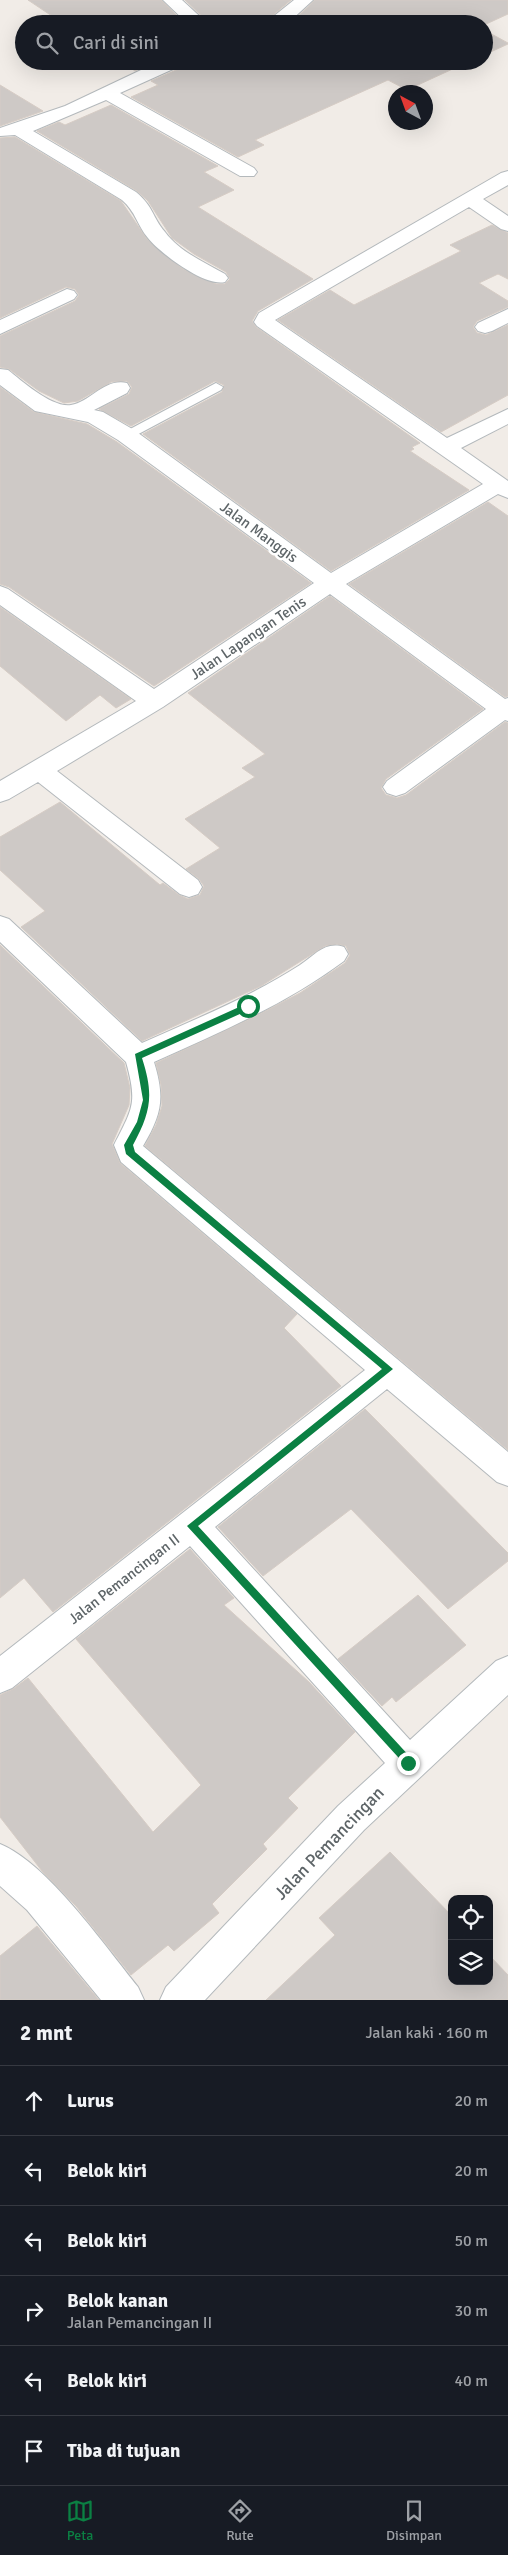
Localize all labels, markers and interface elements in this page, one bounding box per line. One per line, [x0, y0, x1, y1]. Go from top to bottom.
search box [15, 15, 493, 70]
icon: search [33, 29, 61, 57]
text: Cari di sini [73, 31, 159, 55]
north arrow [388, 85, 433, 130]
street label: Jalan Manggis [217, 498, 302, 567]
street label: Jalan Lapangan Tenis [187, 592, 310, 683]
route start [237, 995, 260, 1018]
street label: Jalan Pemancingan II [65, 1530, 183, 1628]
route end [397, 1752, 420, 1775]
street label: Jalan Pemancingan [269, 1782, 389, 1904]
map controls [448, 1895, 493, 1985]
button: locate [448, 1895, 493, 1940]
button: layers [448, 1940, 493, 1985]
text: 2 mnt [20, 2020, 72, 2046]
text: Jalan kaki · 160 m [366, 2023, 488, 2043]
icon: ahead [20, 2087, 48, 2115]
text: Lurus [67, 2089, 114, 2113]
text: 20 m [454, 2091, 488, 2111]
icon: left [20, 2157, 48, 2185]
text: Belok kiri [67, 2159, 147, 2183]
text: 20 m [454, 2161, 488, 2181]
icon: left [20, 2227, 48, 2255]
text: Belok kiri [67, 2229, 147, 2253]
text: 50 m [454, 2231, 488, 2251]
text: Belok kanan [67, 2289, 168, 2313]
icon: right [20, 2297, 48, 2325]
text: 30 m [454, 2301, 488, 2321]
text: Jalan Pemancingan II [67, 2313, 212, 2333]
icon: left [20, 2367, 48, 2395]
text: Belok kiri [67, 2369, 147, 2393]
text: 40 m [454, 2371, 488, 2391]
icon: arrive [20, 2437, 48, 2465]
text: Tiba di tujuan [67, 2439, 180, 2463]
tab: Peta [66, 2497, 94, 2544]
tab: Rute [226, 2497, 254, 2544]
tab: Disimpan [386, 2497, 442, 2544]

